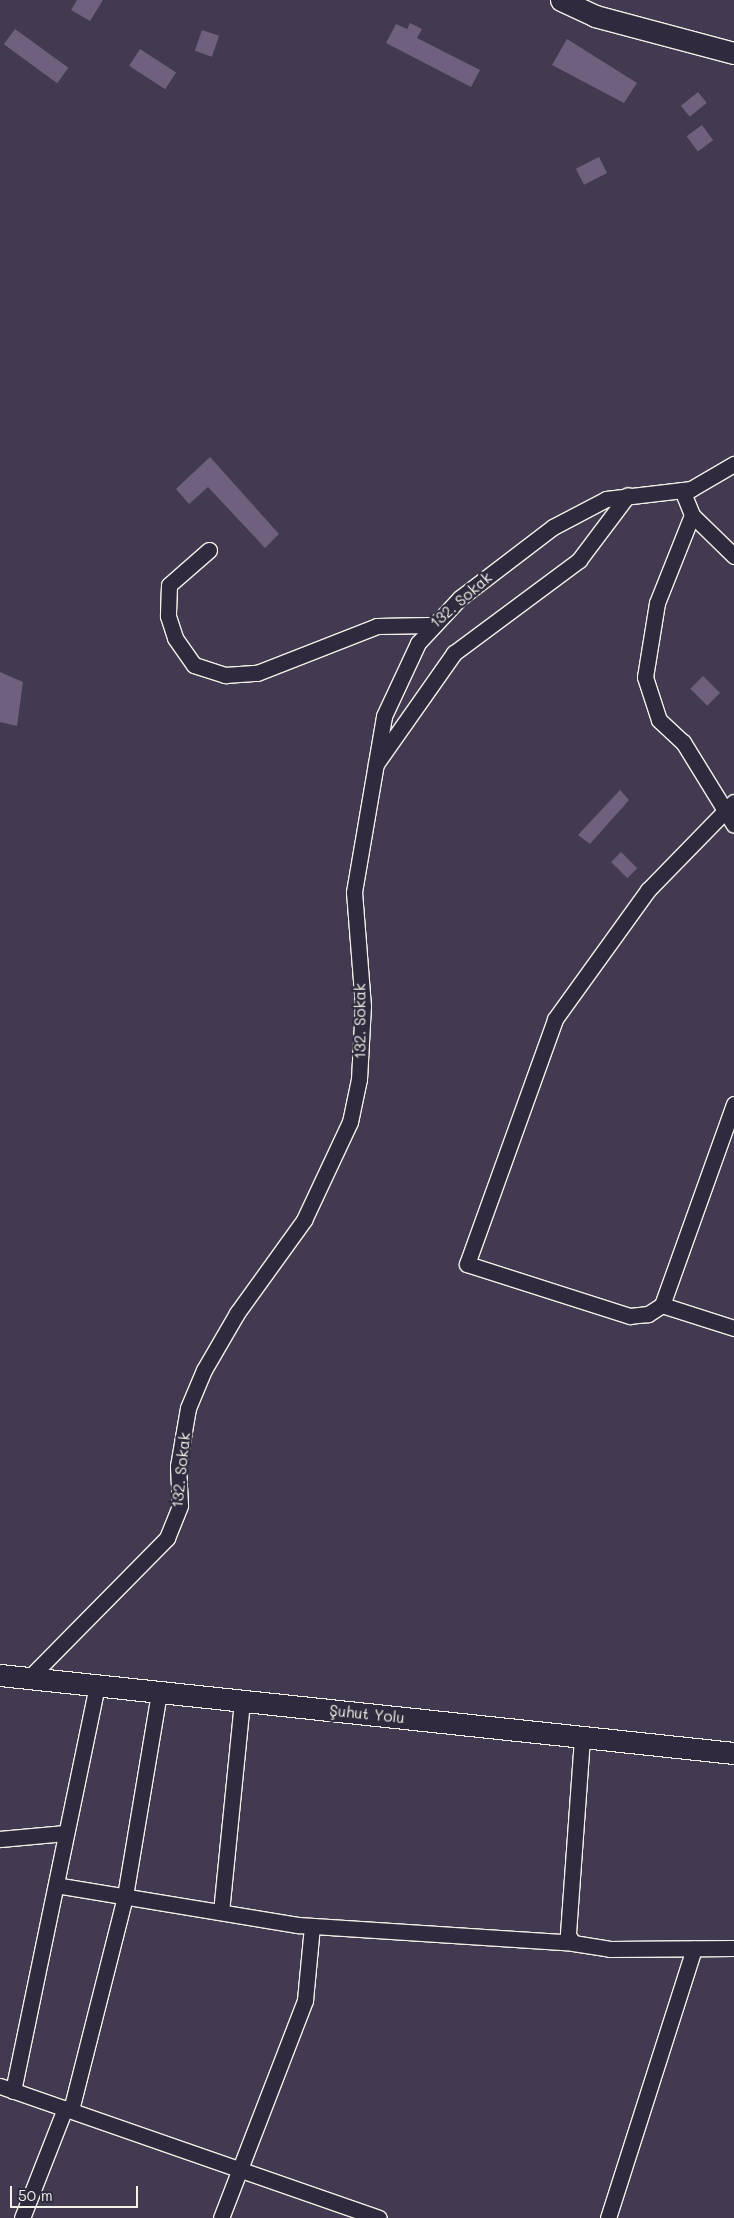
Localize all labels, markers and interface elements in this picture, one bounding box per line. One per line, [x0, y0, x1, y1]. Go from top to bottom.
street label: 132. Sokak [427, 568, 495, 632]
street label: 132. Sokak [351, 983, 369, 1059]
street label: 132. Sokak [168, 1431, 194, 1509]
street label: Şuhut Yolu [329, 1701, 405, 1727]
scale bar [12, 2176, 140, 2208]
text: 50 m [18, 2185, 53, 2205]

